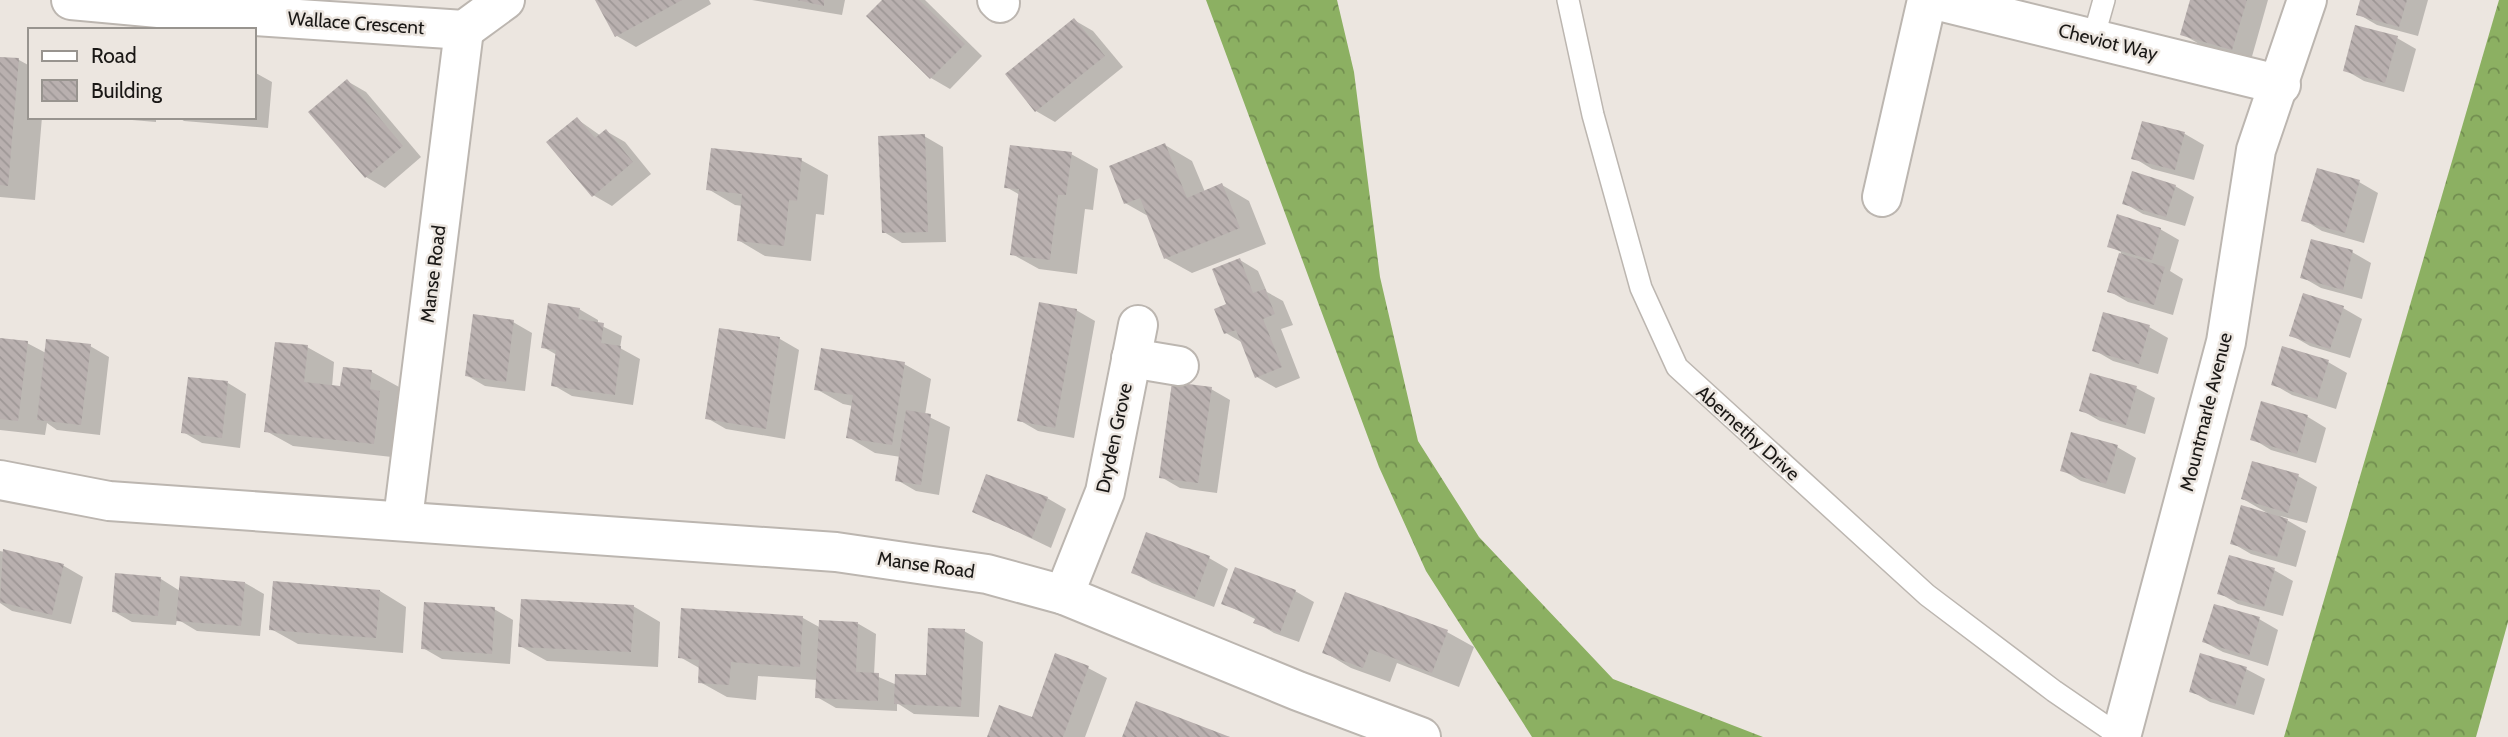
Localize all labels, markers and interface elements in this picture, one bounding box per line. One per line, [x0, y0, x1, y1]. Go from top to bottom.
street label: Wallace Crescent [287, 7, 426, 39]
street label: Cheviot Way [2056, 19, 2160, 66]
legend [28, 28, 256, 119]
text: Road [91, 43, 137, 68]
text: Building [91, 78, 163, 103]
street label: Manse Road [416, 224, 450, 324]
street label: Mountmarle Avenue [2175, 330, 2237, 494]
street label: Dryden Grove [1091, 381, 1137, 495]
street label: Abernethy Drive [1692, 381, 1805, 486]
street label: Manse Road [876, 547, 976, 583]

